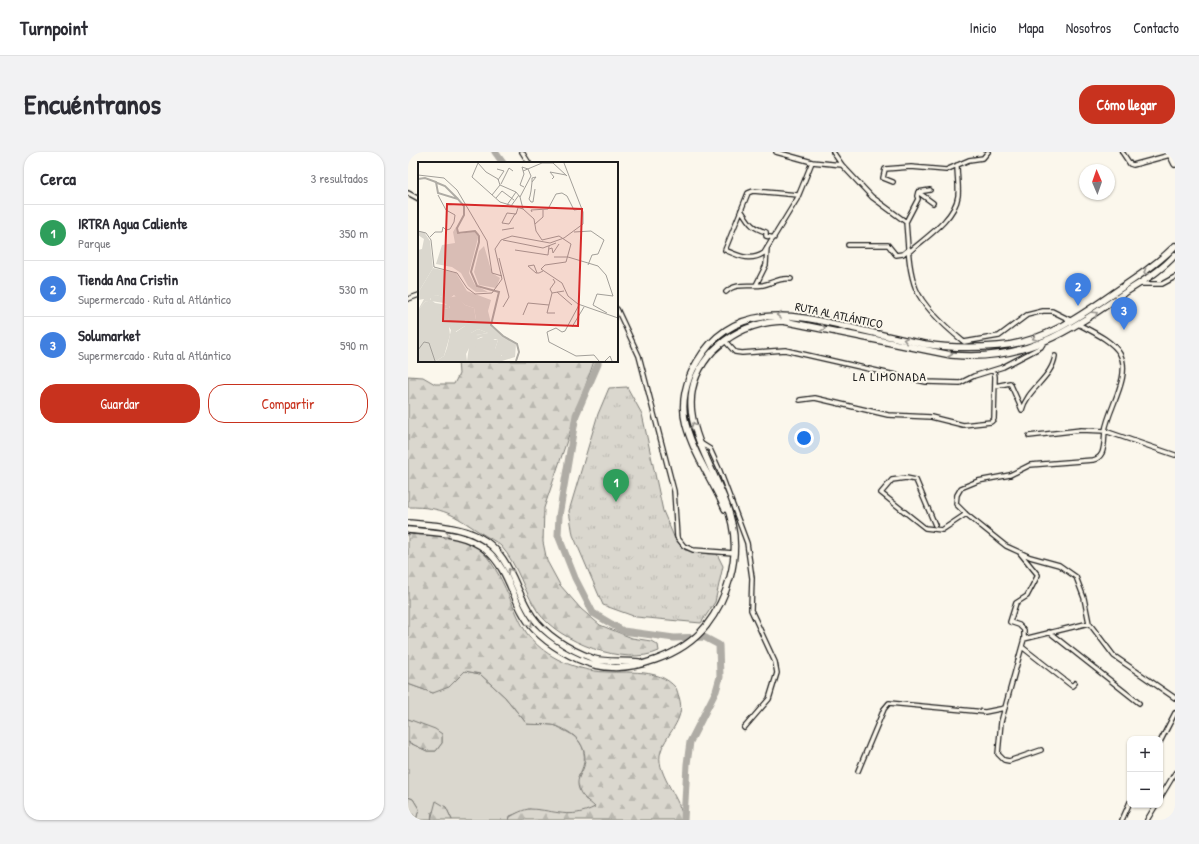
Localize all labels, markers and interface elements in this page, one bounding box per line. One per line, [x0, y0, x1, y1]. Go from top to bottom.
text: Turnpoint [20, 15, 88, 41]
text: Inicio [970, 18, 996, 37]
text: Mapa [1018, 18, 1044, 37]
text: Nosotros [1066, 18, 1111, 37]
text: Contacto [1133, 18, 1179, 37]
text: Encuéntranos [24, 85, 161, 123]
button: Cómo llegar [1079, 85, 1175, 124]
inset map [418, 162, 618, 362]
north arrow [1079, 164, 1115, 200]
text: Cerca [40, 167, 76, 190]
text: 3 resultados [310, 169, 368, 187]
text: IRTRA Agua Caliente [78, 213, 188, 234]
text: 1 [51, 224, 55, 242]
text: 350 m [339, 224, 368, 242]
text: Parque [78, 234, 111, 252]
one-way arrow [1143, 267, 1150, 274]
text: Tienda Ana Cristin [78, 269, 178, 290]
pin: 2 [1065, 273, 1091, 306]
text: 2 [50, 280, 56, 298]
text: 530 m [339, 280, 368, 298]
text: Supermercado · Ruta al Atlántico [78, 290, 231, 308]
street label: RUTA AL ATLÁNTICO [794, 297, 885, 333]
pin: 3 [1111, 297, 1137, 330]
one-way arrow [776, 311, 782, 319]
one-way arrow [1090, 312, 1097, 319]
one-way arrow [820, 323, 826, 332]
text: Solumarket [78, 325, 140, 346]
one-way arrow [1031, 333, 1038, 342]
text: 3 [50, 336, 56, 354]
text: 590 m [340, 336, 368, 354]
one-way arrow [903, 337, 910, 345]
text: Supermercado · Ruta al Atlántico [78, 346, 231, 364]
one-way arrow [947, 350, 953, 359]
district label: LA LIMONADA [853, 367, 927, 385]
button: Guardar [40, 384, 200, 423]
button: Compartir [208, 384, 368, 423]
one-way arrow [691, 422, 699, 429]
your location [794, 428, 814, 448]
pin: 1 [603, 469, 629, 502]
one-way arrow [444, 530, 450, 539]
one-way arrow [507, 568, 515, 576]
one-way arrow [525, 620, 533, 627]
map controls [1127, 736, 1163, 808]
button: + [1127, 736, 1163, 772]
button: − [1127, 772, 1163, 808]

